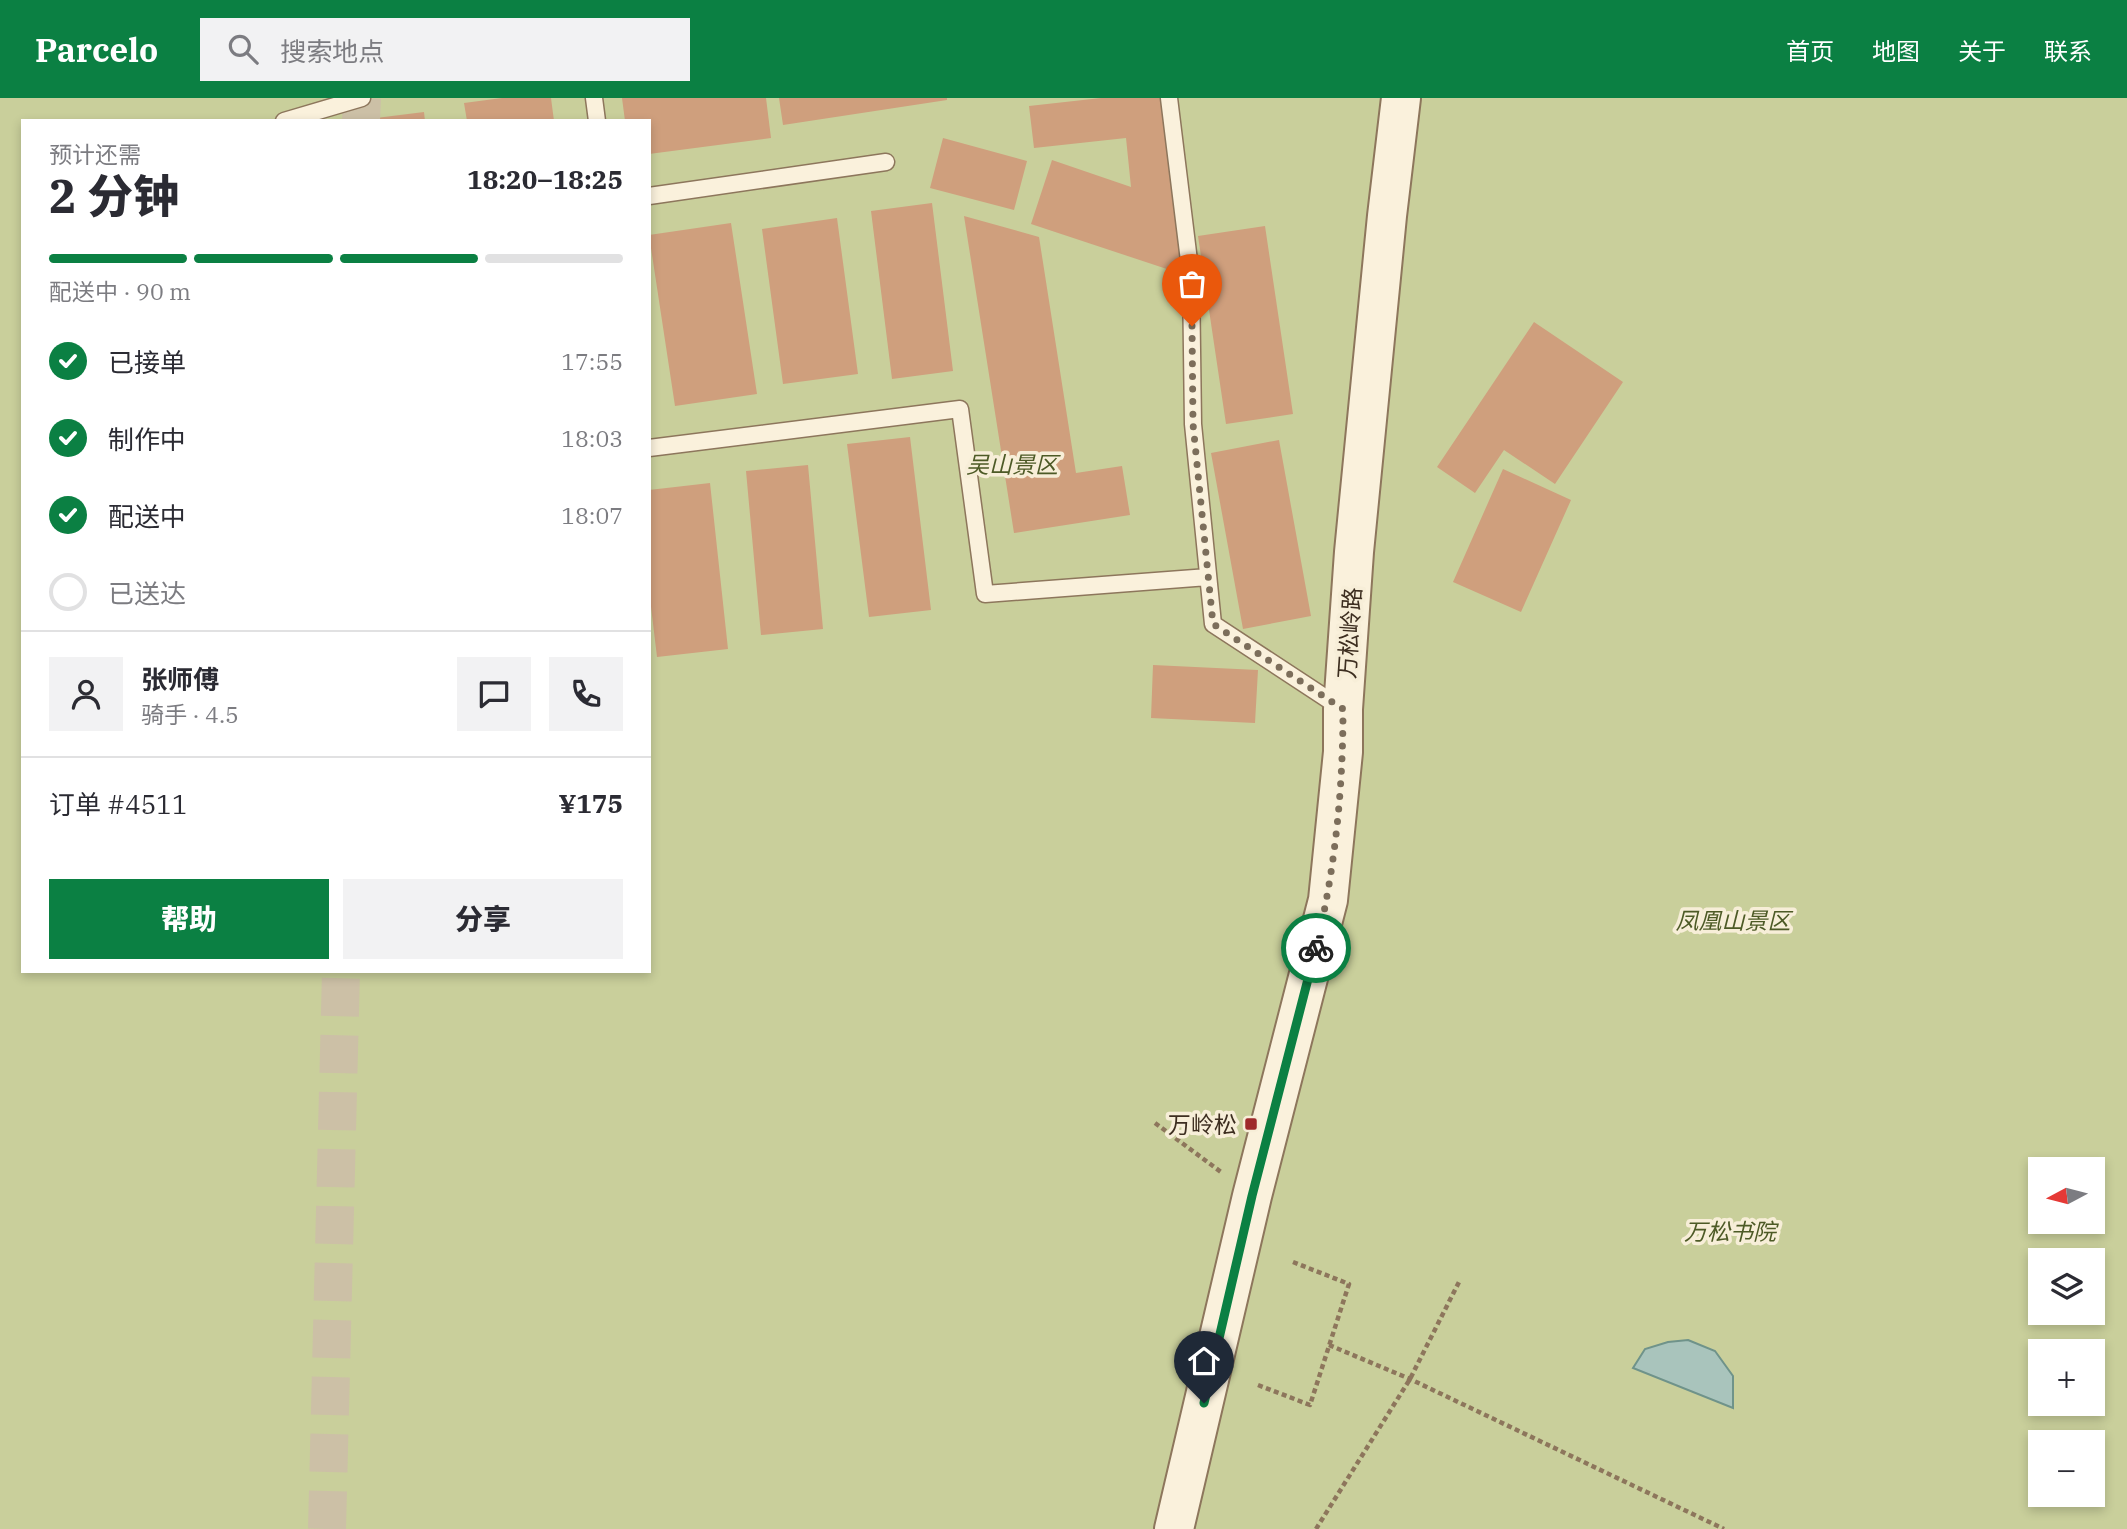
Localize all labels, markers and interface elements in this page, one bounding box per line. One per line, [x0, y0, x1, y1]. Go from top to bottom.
search box [200, 18, 690, 81]
text: Parcelo [35, 28, 158, 71]
icon: search [224, 30, 262, 68]
text: 搜索地点 [280, 34, 384, 68]
text: 首页 [1786, 35, 1834, 67]
text: 地图 [1872, 35, 1920, 67]
text: 关于 [1958, 35, 2006, 67]
text: 联系 [2044, 35, 2092, 67]
text: 预计还需 [49, 139, 141, 169]
text: 18:20–18:25 [467, 162, 623, 196]
text: 2 分钟 [49, 166, 179, 226]
pin [1162, 254, 1222, 326]
icon: bag [1173, 265, 1211, 303]
text: 配送中 · 90 m [49, 276, 191, 306]
icon: check [49, 342, 87, 380]
text: 已接单 [108, 345, 186, 379]
text: 17:55 [561, 346, 623, 376]
icon: check [49, 419, 87, 457]
text: 制作中 [108, 422, 186, 456]
text: 18:03 [561, 423, 623, 453]
park label: 吴山景区 [966, 449, 1061, 479]
icon: check [49, 496, 87, 534]
text: 配送中 [108, 499, 186, 533]
text: 18:07 [561, 500, 623, 530]
text: 已送达 [108, 576, 186, 610]
street label: 万松岭路 [1331, 586, 1367, 680]
button: person [49, 657, 123, 731]
button: chat [457, 657, 531, 731]
button: phone [549, 657, 623, 731]
text: 张师傅 [141, 662, 219, 696]
text: 骑手 · 4.5 [141, 699, 239, 729]
text: ¥175 [558, 786, 623, 820]
text: 订单 #4511 [49, 787, 188, 821]
button: 帮助 [49, 879, 329, 959]
button: 分享 [343, 879, 623, 959]
park label: 凤凰山景区 [1676, 905, 1794, 935]
courier [1281, 913, 1351, 983]
icon: bike [1297, 929, 1335, 967]
place label: 万岭松 [1168, 1109, 1237, 1139]
marker: 万岭松 [1243, 1116, 1259, 1132]
north arrow [2028, 1157, 2105, 1234]
map controls [2028, 1157, 2105, 1507]
park label: 万松书院 [1684, 1216, 1779, 1246]
button: layers [2028, 1248, 2105, 1325]
pin [1174, 1331, 1234, 1403]
button: + [2028, 1339, 2105, 1416]
icon: home [1185, 1342, 1223, 1380]
button: − [2028, 1430, 2105, 1507]

